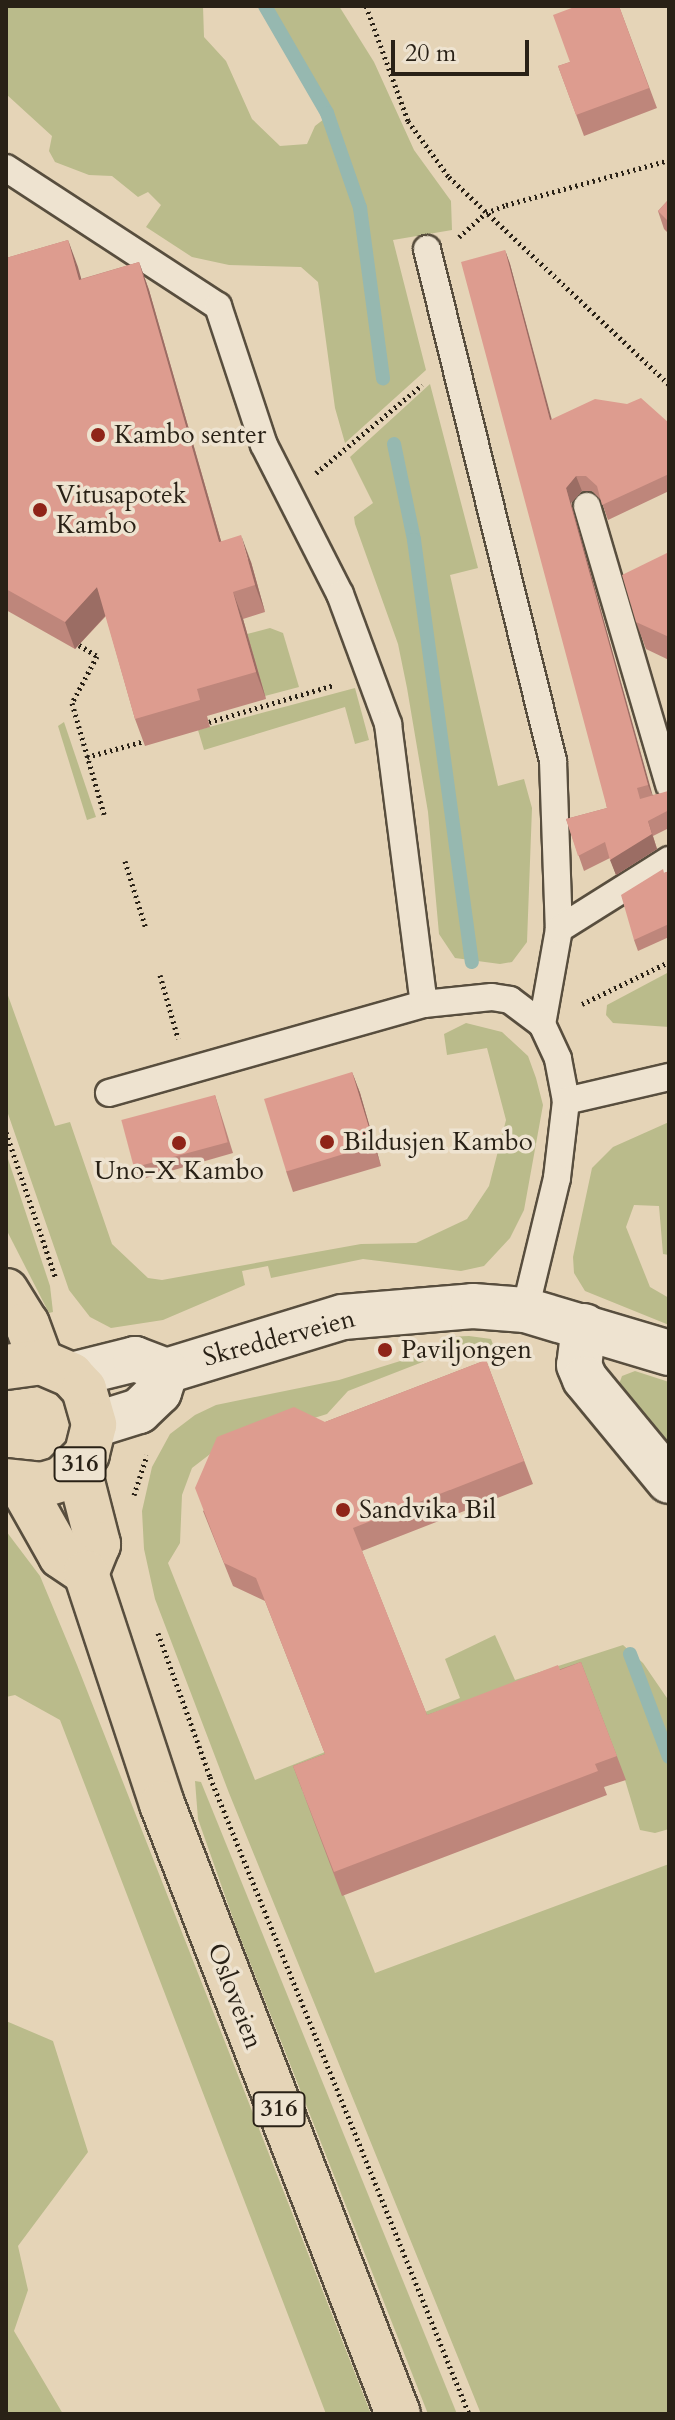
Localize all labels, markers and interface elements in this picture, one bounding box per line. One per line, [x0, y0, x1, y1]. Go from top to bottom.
scale bar [395, 24, 533, 74]
text: 20 m [405, 37, 456, 70]
place label: Kambo senter [114, 419, 266, 451]
marker: Kambo senter [89, 426, 107, 444]
place label: Vitusapotek Kambo [56, 479, 187, 540]
marker: Vitusapotek Kambo [31, 501, 49, 519]
place label: Bildusjen Kambo [343, 1126, 533, 1158]
marker: Bildusjen Kambo [318, 1133, 336, 1151]
marker: Uno-X Kambo [170, 1134, 188, 1152]
place label: Uno-X Kambo [94, 1155, 264, 1187]
street label: Skredderveien [200, 1303, 358, 1373]
place label: Paviljongen [401, 1334, 532, 1366]
marker: Paviljongen [376, 1341, 394, 1359]
road number: 316 [52, 1444, 108, 1484]
place label: Sandvika Bil [359, 1494, 496, 1526]
marker: Sandvika Bil [334, 1501, 352, 1519]
street label: Osloveien [201, 1939, 269, 2053]
road number: 316 [251, 2089, 307, 2129]

